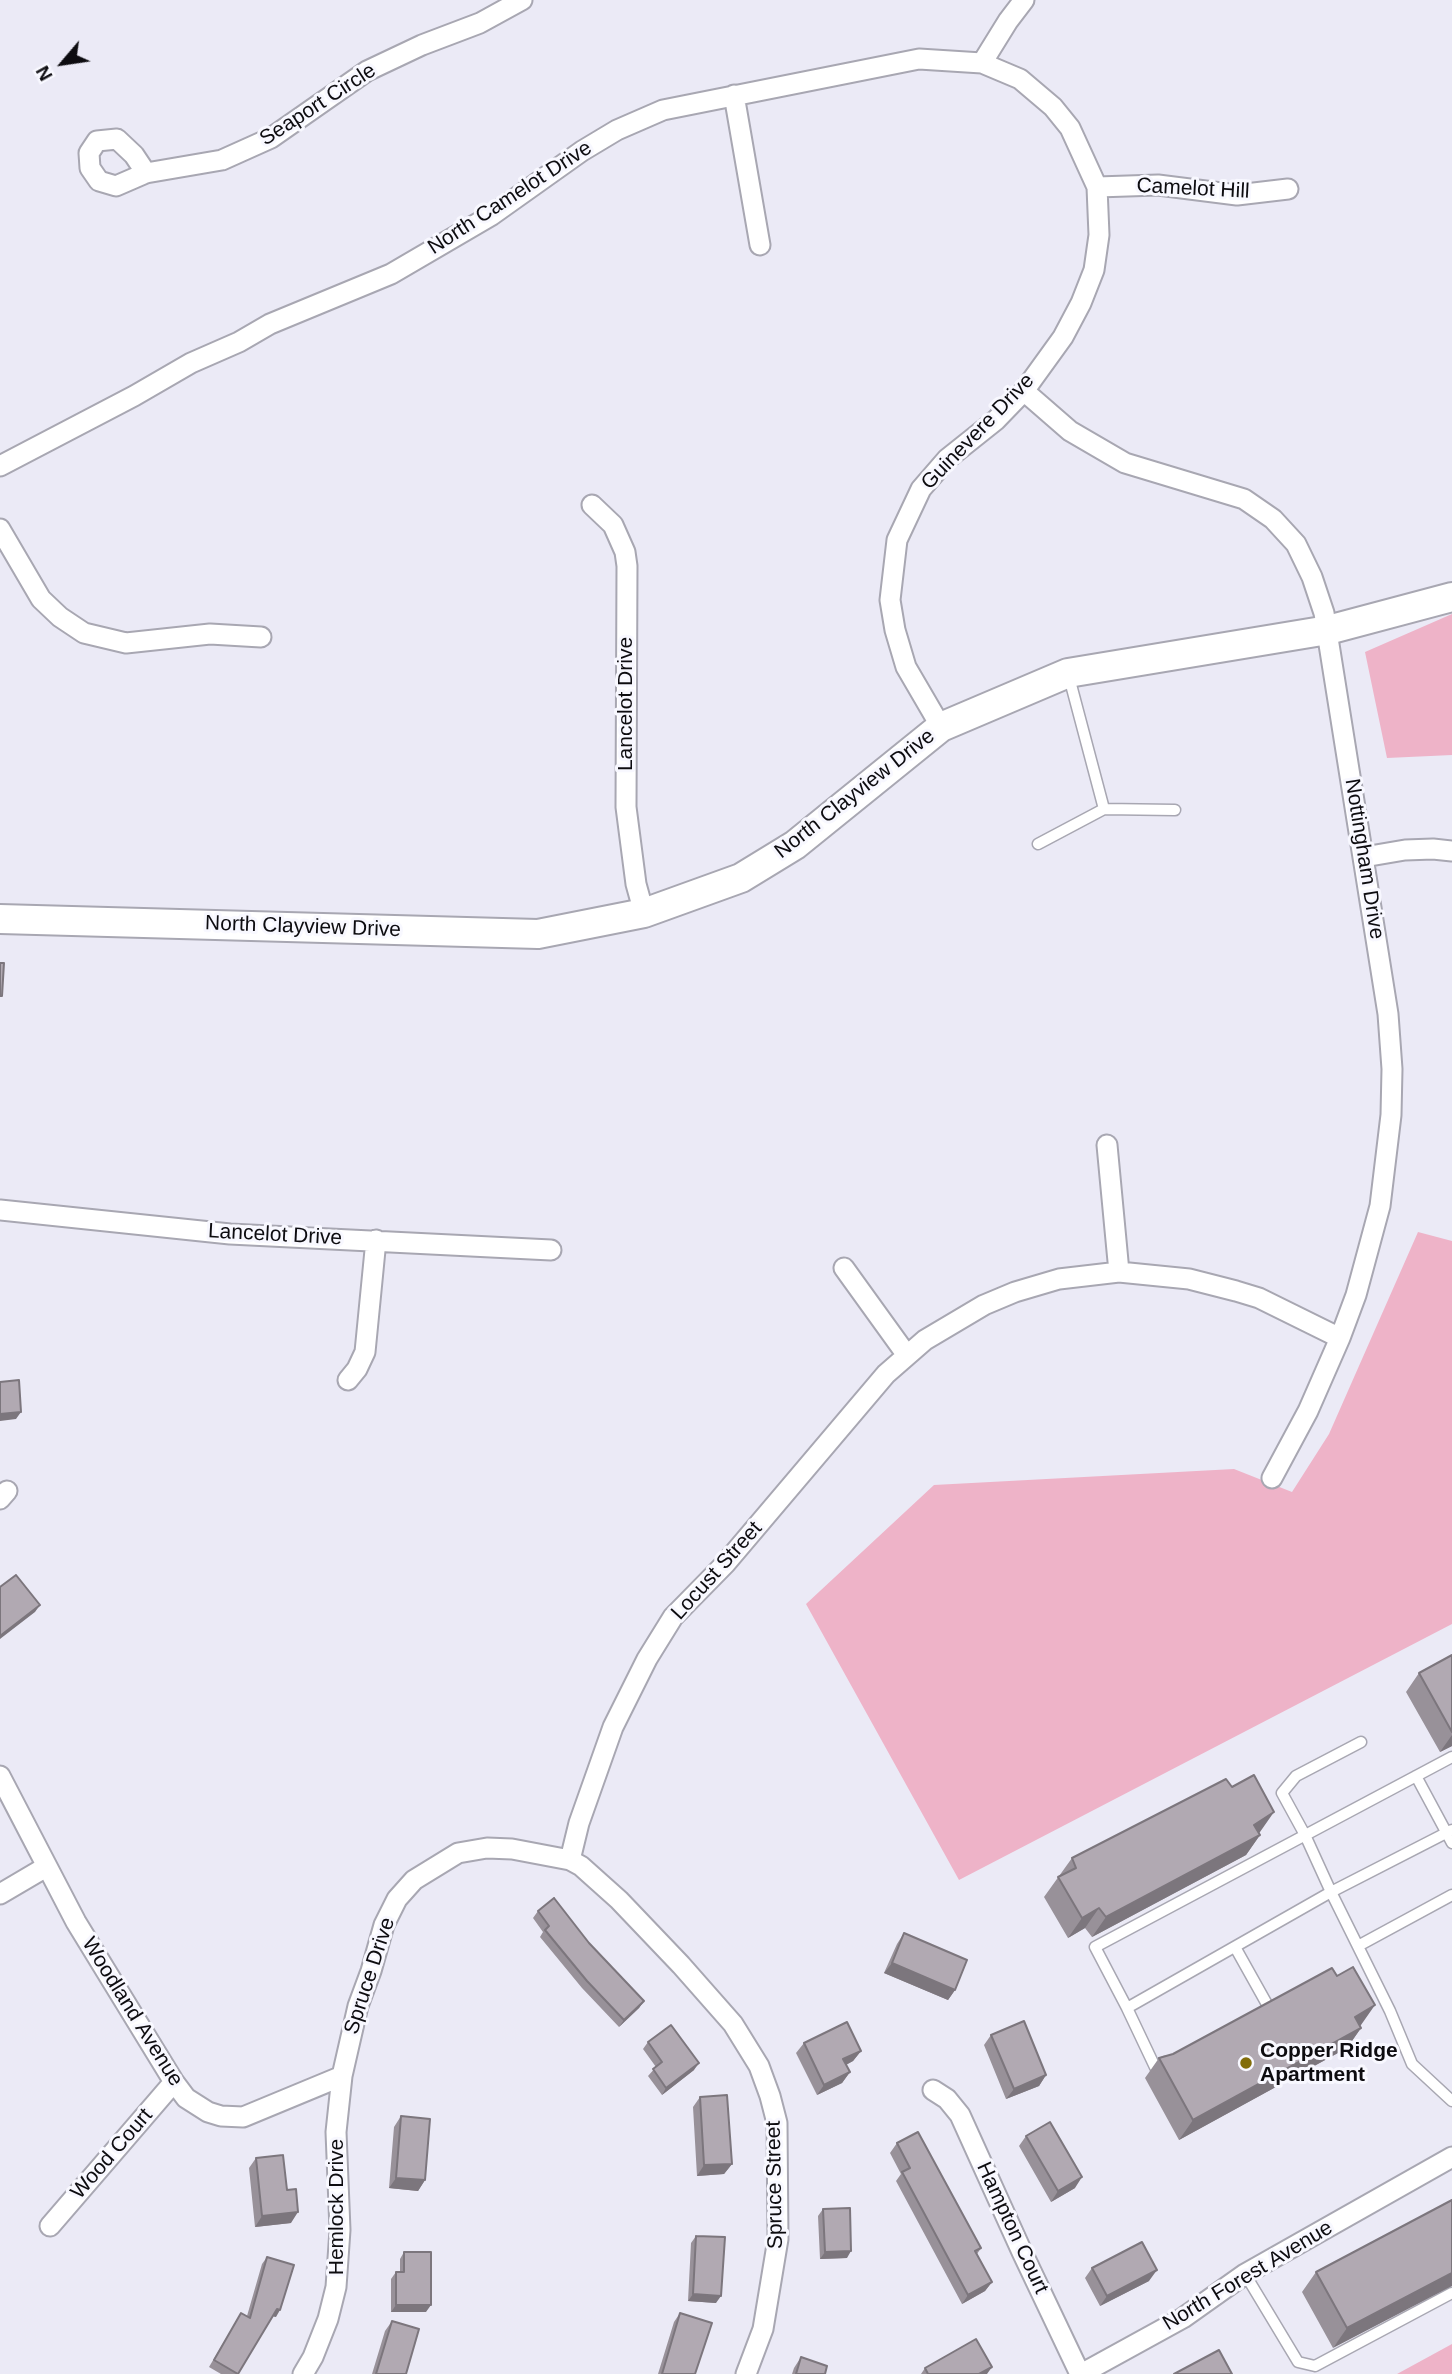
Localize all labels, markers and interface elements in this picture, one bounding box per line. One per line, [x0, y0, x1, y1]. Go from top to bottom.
north arrow [28, 28, 98, 98]
street label: Seaport Circle [255, 58, 381, 152]
text: N [32, 62, 57, 85]
street label: North Camelot Drive [423, 136, 597, 260]
street label: Camelot Hill [1136, 173, 1250, 205]
street label: Guinevere Drive [916, 369, 1040, 495]
street label: Lancelot Drive [613, 637, 639, 771]
street label: North Clayview Drive [770, 724, 940, 864]
street label: Nottingham Drive [1339, 777, 1389, 941]
street label: North Clayview Drive [205, 911, 401, 943]
street label: Lancelot Drive [207, 1219, 343, 1251]
street label: Locust Street [666, 1517, 768, 1625]
street label: Spruce Drive [339, 1914, 401, 2038]
street label: Woodland Avenue [76, 1933, 188, 2091]
place label: Copper Ridge Apartment [1260, 2038, 1398, 2088]
marker: Copper Ridge Apartment [1238, 2055, 1254, 2071]
street label: Wood Court [66, 2104, 158, 2204]
street label: Spruce Street [761, 2121, 789, 2249]
street label: Hemlock Drive [324, 2139, 350, 2275]
street label: Hampton Court [970, 2158, 1054, 2298]
street label: North Forest Avenue [1159, 2215, 1337, 2337]

